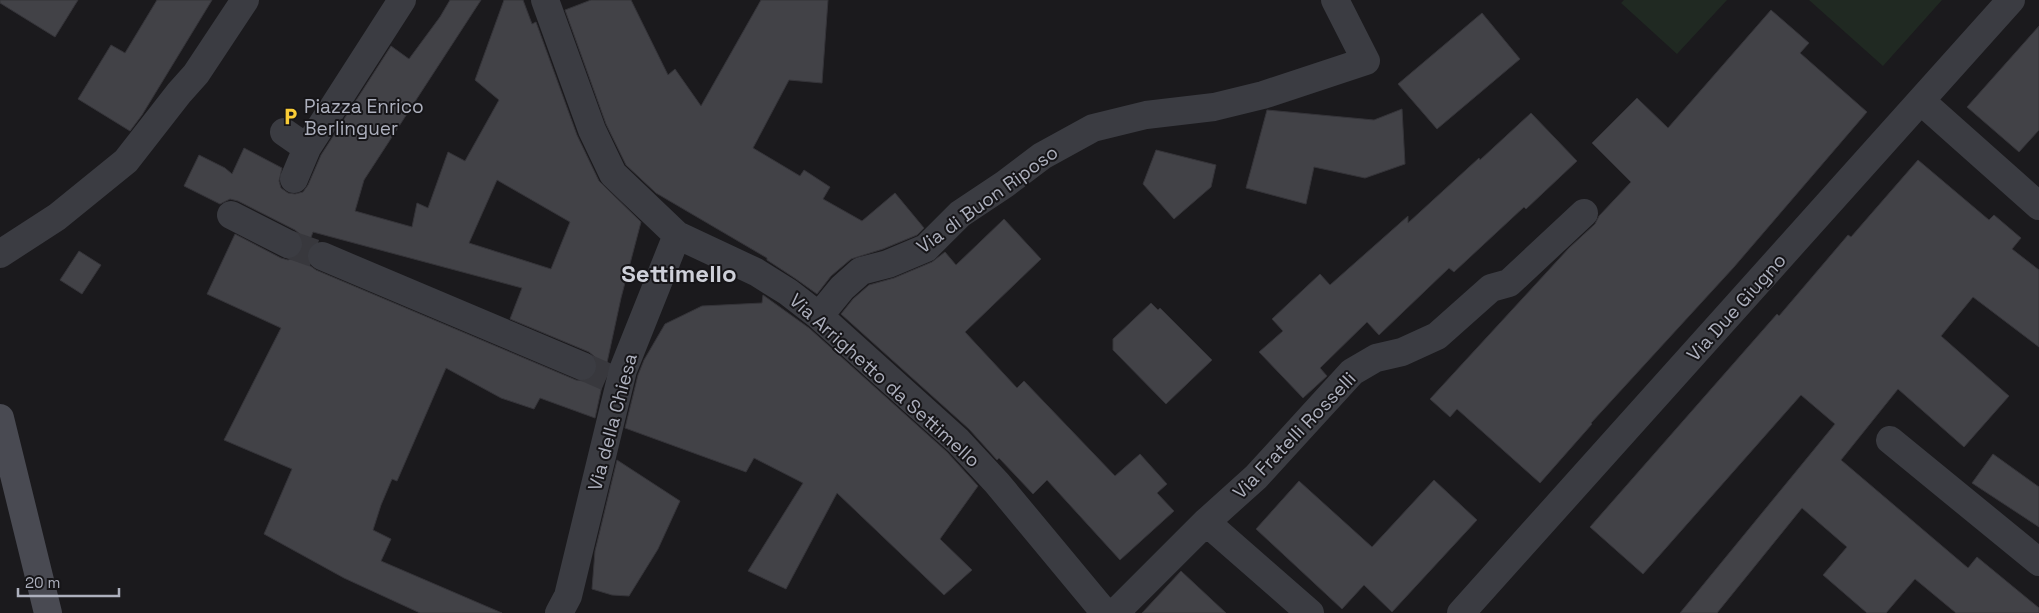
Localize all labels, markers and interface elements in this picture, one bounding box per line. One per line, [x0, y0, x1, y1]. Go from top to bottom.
place label: Piazza Enrico Berlinguer [304, 94, 424, 141]
parking icon: Piazza Enrico Berlinguer [280, 107, 300, 127]
street label: Via di Buon Riposo [912, 140, 1063, 259]
street label: Via Due Giugno [1681, 248, 1791, 367]
district label: Settimello [621, 258, 737, 289]
street label: Via Arrighetto da Settimello [784, 288, 985, 473]
street label: Via della Chiesa [582, 351, 643, 494]
street label: Via Fratelli Rosselli [1227, 367, 1361, 504]
scale bar [18, 566, 119, 598]
text: 20 m [25, 573, 60, 592]

